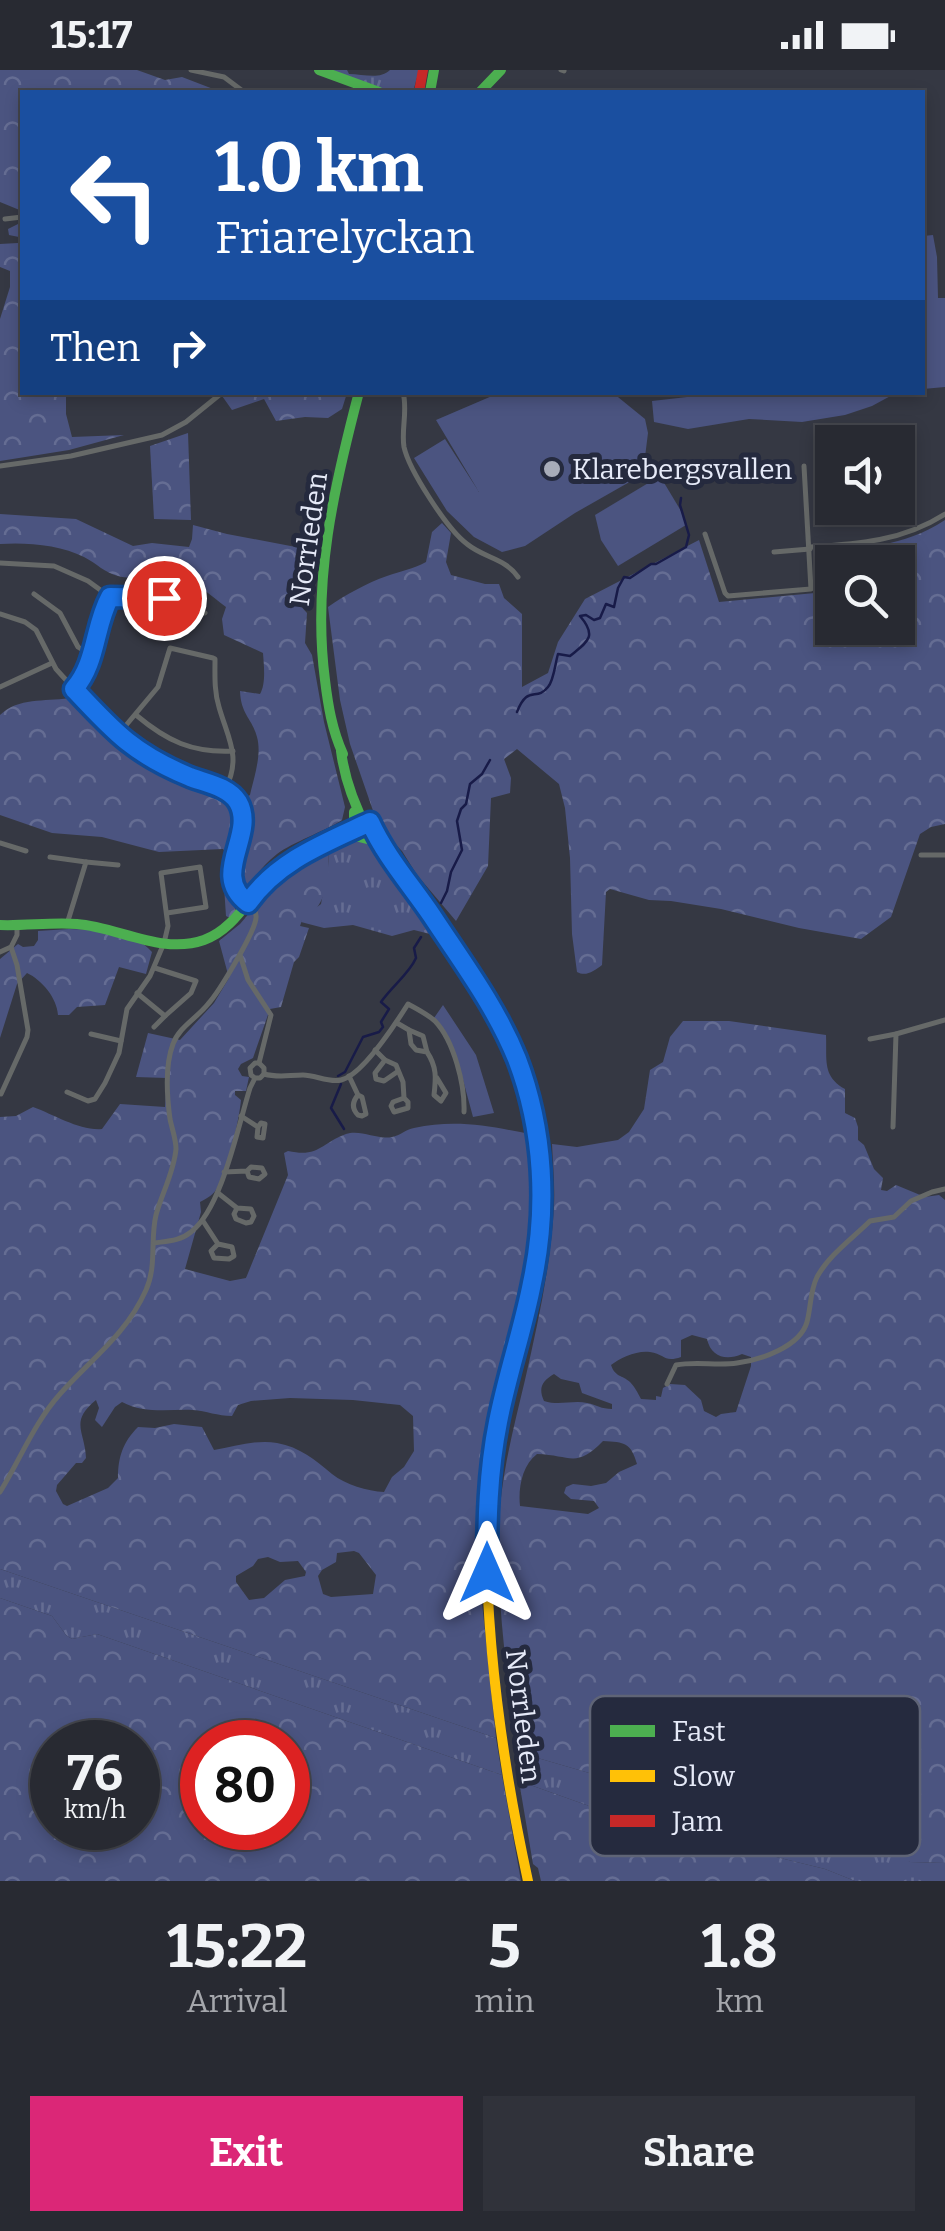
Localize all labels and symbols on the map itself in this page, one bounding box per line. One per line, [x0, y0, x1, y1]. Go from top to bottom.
place label: Klarebergsvallen [572, 453, 792, 486]
marker: Klarebergsvallen [541, 458, 563, 480]
street label: Norrleden [283, 470, 334, 608]
pin [122, 556, 207, 641]
position arrow [435, 1521, 539, 1625]
street label: Norrleden [499, 1647, 548, 1785]
legend [590, 1696, 920, 1856]
text: Fast [672, 1715, 726, 1748]
speed limit sign: 80 [180, 1720, 310, 1850]
text: Slow [672, 1760, 735, 1793]
text: Jam [671, 1805, 723, 1838]

